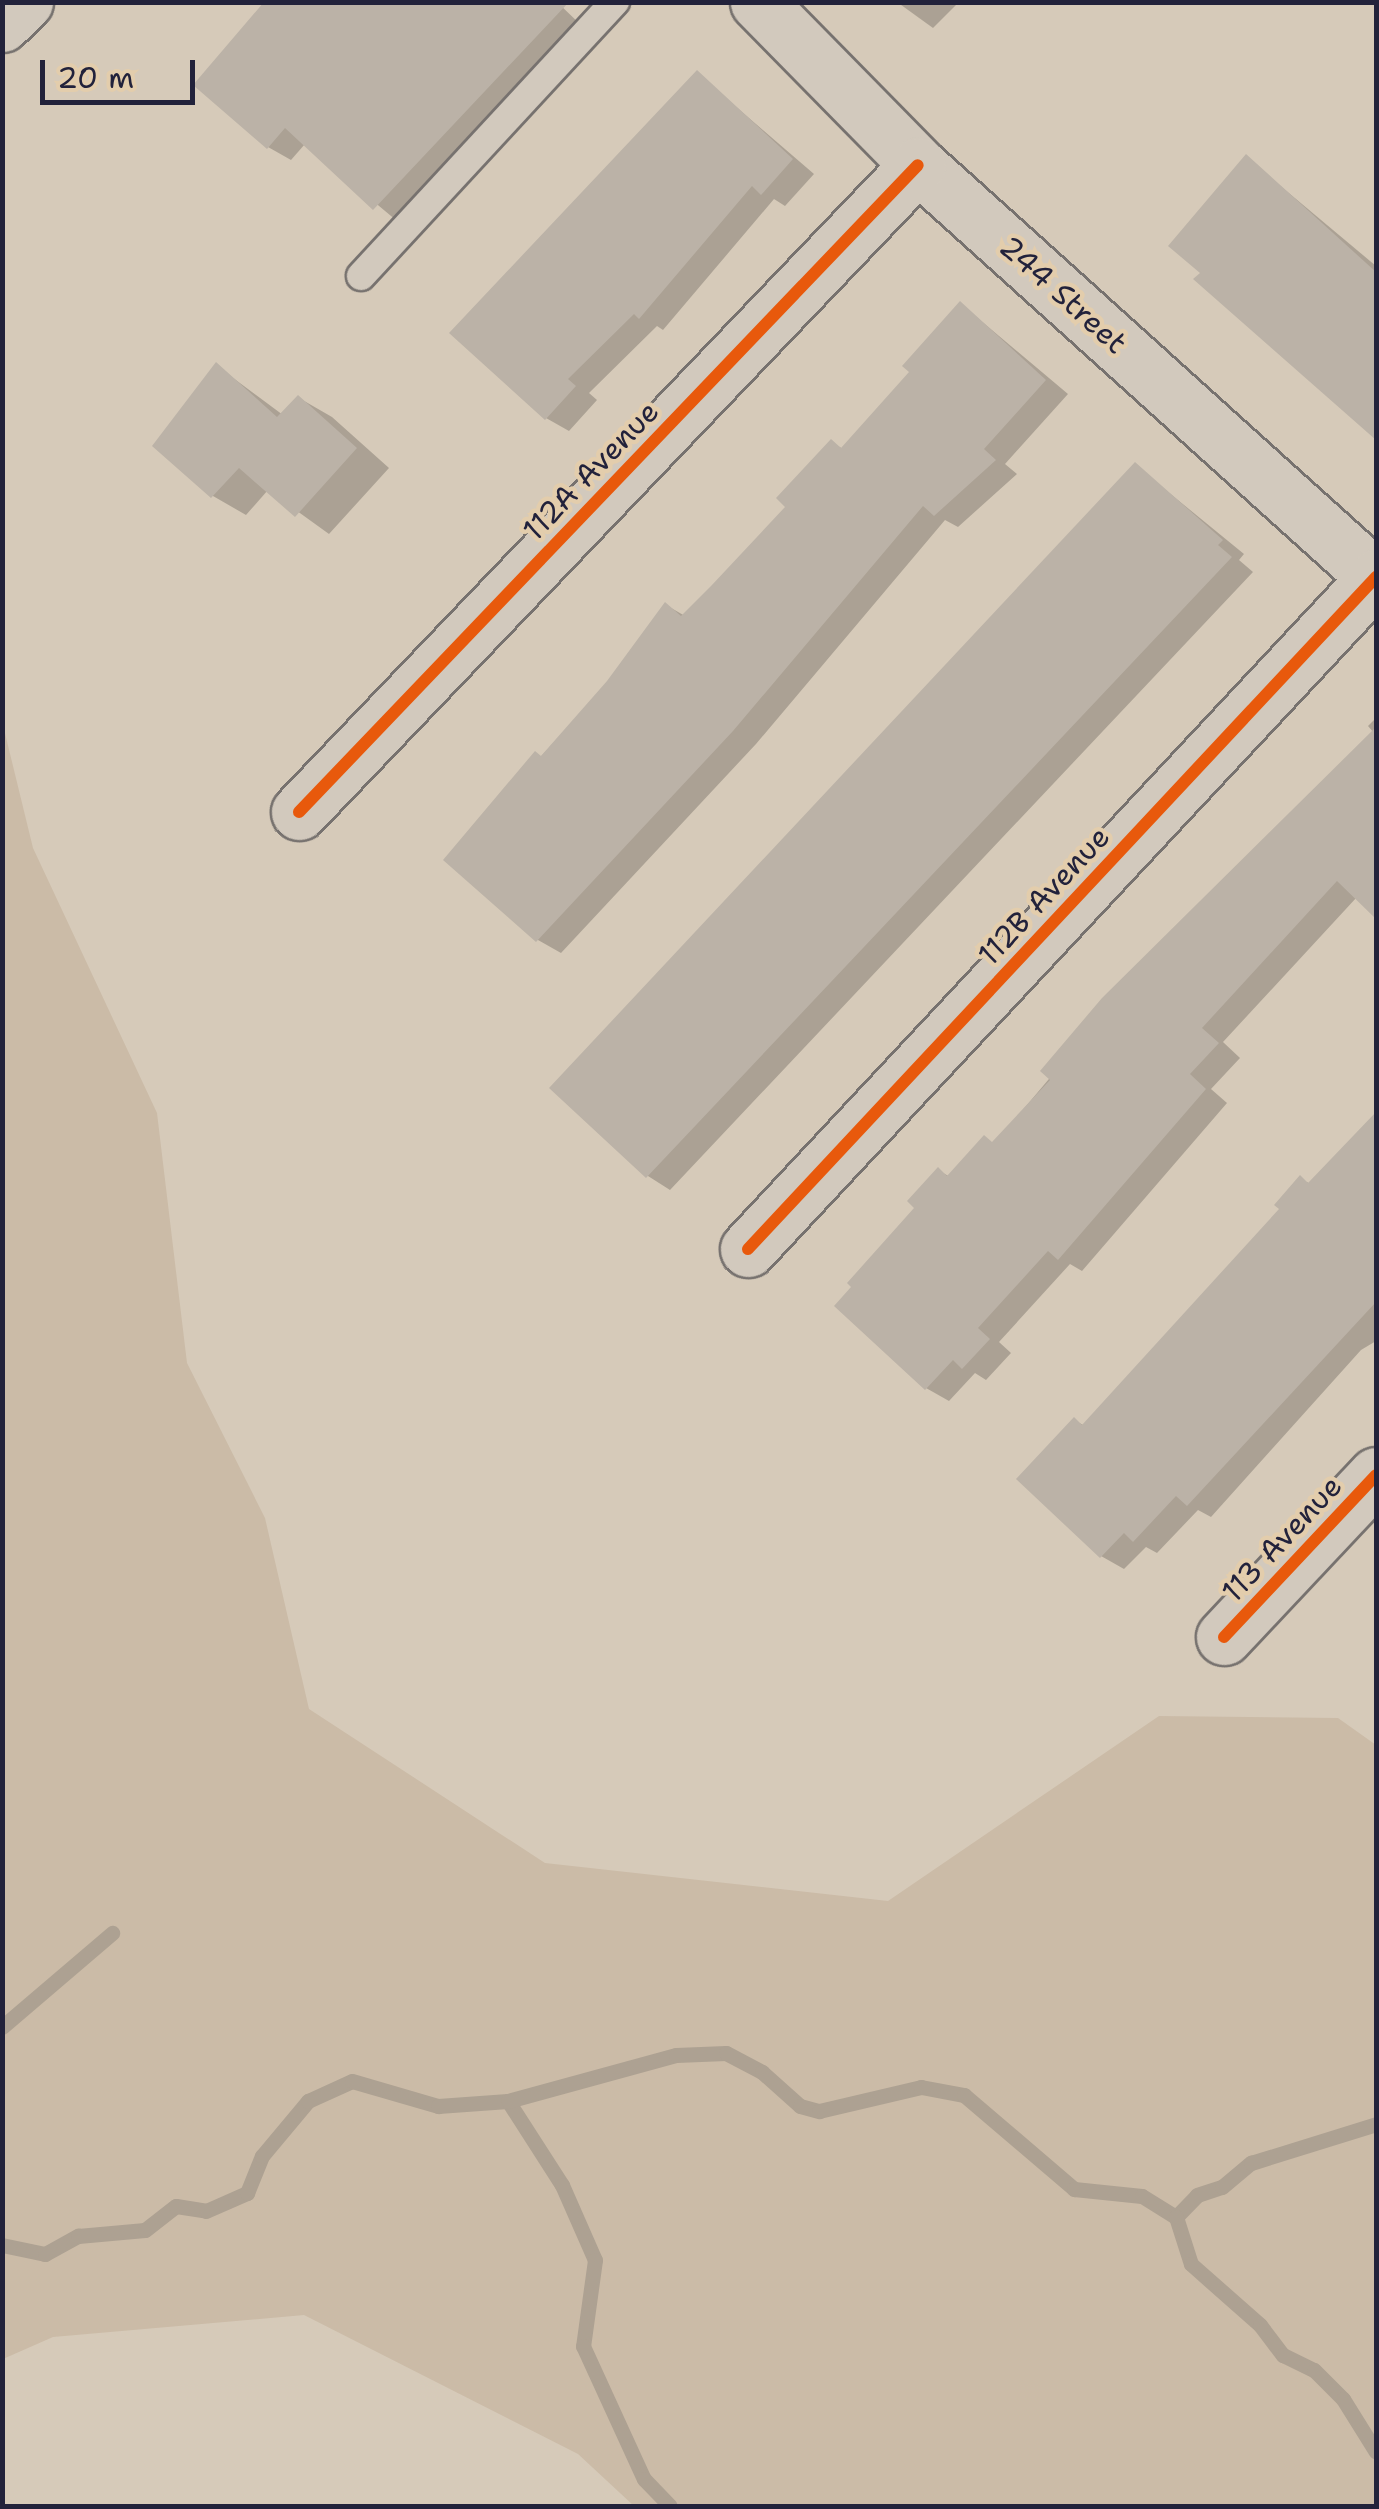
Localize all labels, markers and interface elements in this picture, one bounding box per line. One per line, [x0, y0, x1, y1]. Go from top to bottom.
scale bar [45, 40, 200, 102]
text: 20 m [57, 57, 134, 98]
street label: 244 Street [992, 229, 1134, 361]
street label: 112A Avenue [516, 394, 666, 548]
street label: 112B Avenue [971, 819, 1117, 973]
street label: 113 Avenue [1214, 1468, 1350, 1610]

